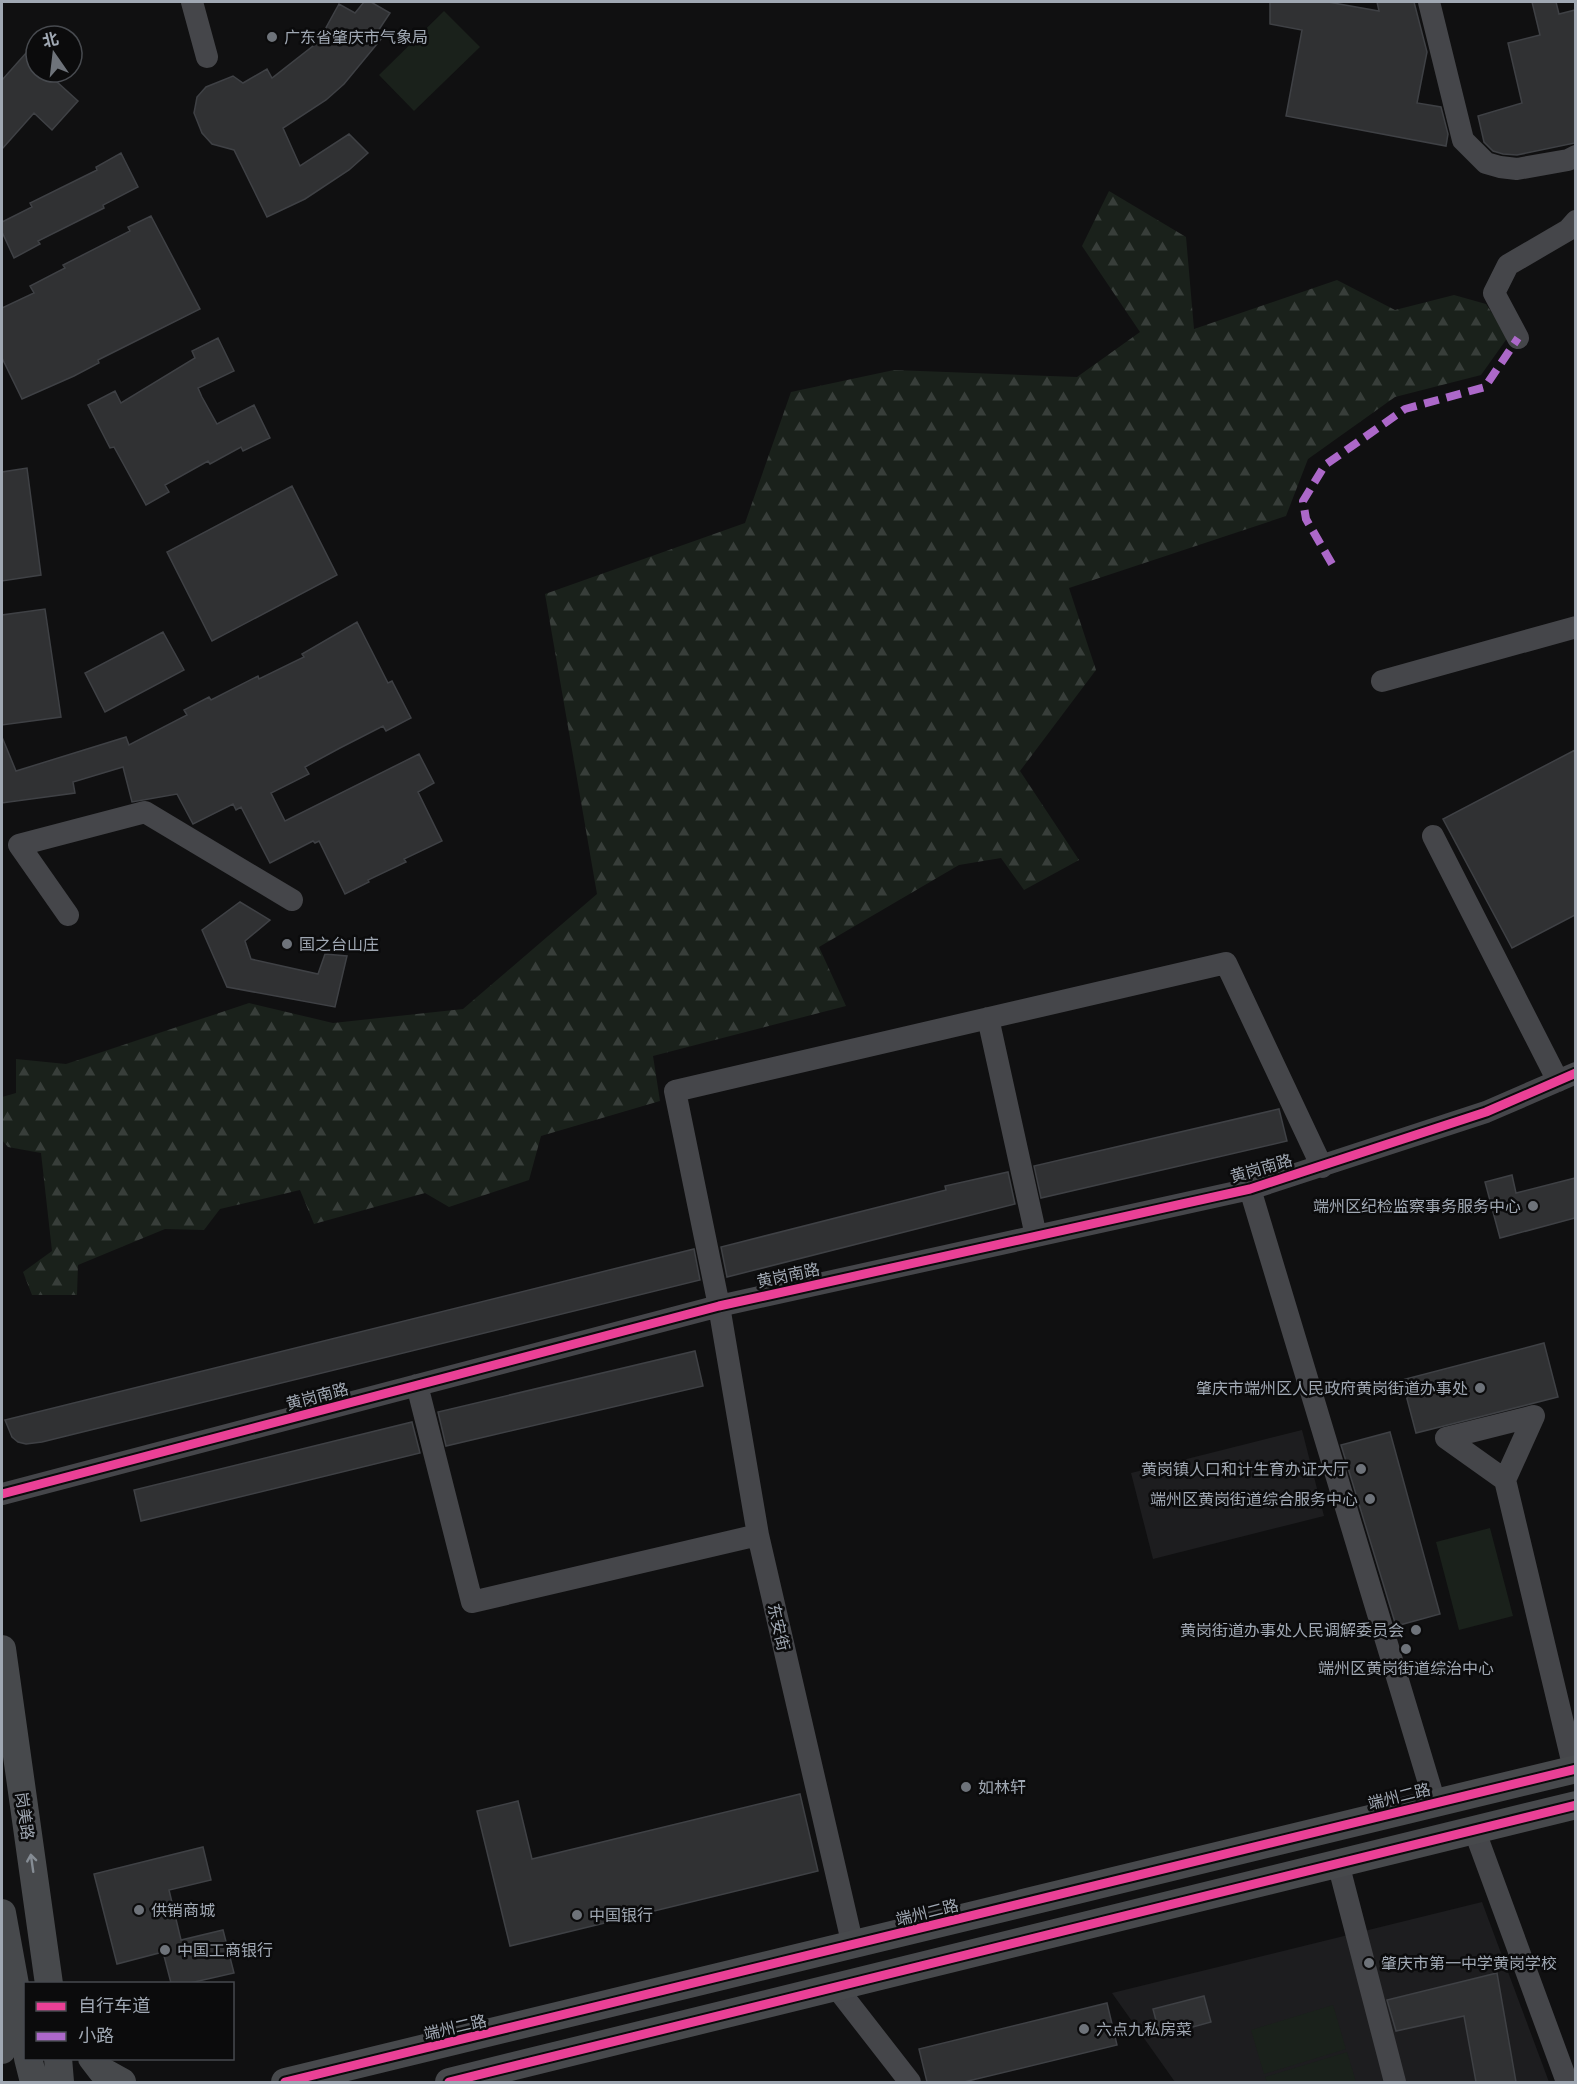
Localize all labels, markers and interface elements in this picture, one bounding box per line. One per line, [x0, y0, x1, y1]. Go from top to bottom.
north arrow [24, 24, 84, 84]
place label: 广东省肇庆市气象局 [284, 27, 428, 47]
text: 北 [40, 28, 61, 51]
marker: 广东省肇庆市气象局 [265, 30, 279, 44]
place label: 国之台山庄 [299, 934, 379, 954]
marker: 国之台山庄 [280, 937, 294, 951]
street label: 黄岗南路 [1227, 1150, 1295, 1186]
place label: 端州区纪检监察事务服务中心 [1313, 1196, 1521, 1216]
marker: 端州区纪检监察事务服务中心 [1526, 1199, 1540, 1213]
street label: 黄岗南路 [755, 1259, 821, 1291]
street label: 黄岗南路 [283, 1378, 351, 1414]
place label: 肇庆市端州区人民政府黄岗街道办事处 [1196, 1378, 1468, 1398]
marker: 肇庆市端州区人民政府黄岗街道办事处 [1473, 1381, 1487, 1395]
place label: 黄岗镇人口和计生育办证大厅 [1141, 1459, 1349, 1479]
marker: 黄岗镇人口和计生育办证大厅 [1354, 1462, 1368, 1476]
place label: 端州区黄岗街道综合服务中心 [1150, 1489, 1358, 1509]
marker: 端州区黄岗街道综合服务中心 [1363, 1492, 1377, 1506]
street label: 东安街 [764, 1601, 794, 1653]
place label: 黄岗街道办事处人民调解委员会 [1180, 1620, 1404, 1640]
marker: 黄岗街道办事处人民调解委员会 [1409, 1623, 1423, 1637]
marker: 端州区黄岗街道综治中心 [1399, 1642, 1413, 1656]
place label: 端州区黄岗街道综治中心 [1318, 1658, 1494, 1678]
place label: 如林轩 [978, 1777, 1026, 1797]
street label: 端州二路 [1366, 1779, 1432, 1813]
marker: 如林轩 [959, 1780, 973, 1794]
street label: 岗美路 [12, 1791, 38, 1841]
one-way arrow [27, 1854, 38, 1873]
street label: 端州二路 [894, 1895, 960, 1929]
place label: 供销商城 [151, 1900, 215, 1920]
marker: 供销商城 [132, 1903, 146, 1917]
place label: 中国银行 [589, 1905, 653, 1925]
marker: 中国银行 [570, 1908, 584, 1922]
place label: 中国工商银行 [177, 1940, 273, 1960]
marker: 中国工商银行 [158, 1943, 172, 1957]
place label: 肇庆市第一中学黄岗学校 [1381, 1953, 1557, 1973]
marker: 肇庆市第一中学黄岗学校 [1362, 1956, 1376, 1970]
legend [24, 1982, 234, 2060]
text: 自行车道 [78, 1994, 150, 2017]
street label: 端州二路 [422, 2010, 488, 2044]
place label: 六点九私房菜 [1096, 2019, 1192, 2039]
marker: 六点九私房菜 [1077, 2022, 1091, 2036]
text: 小路 [78, 2024, 114, 2047]

